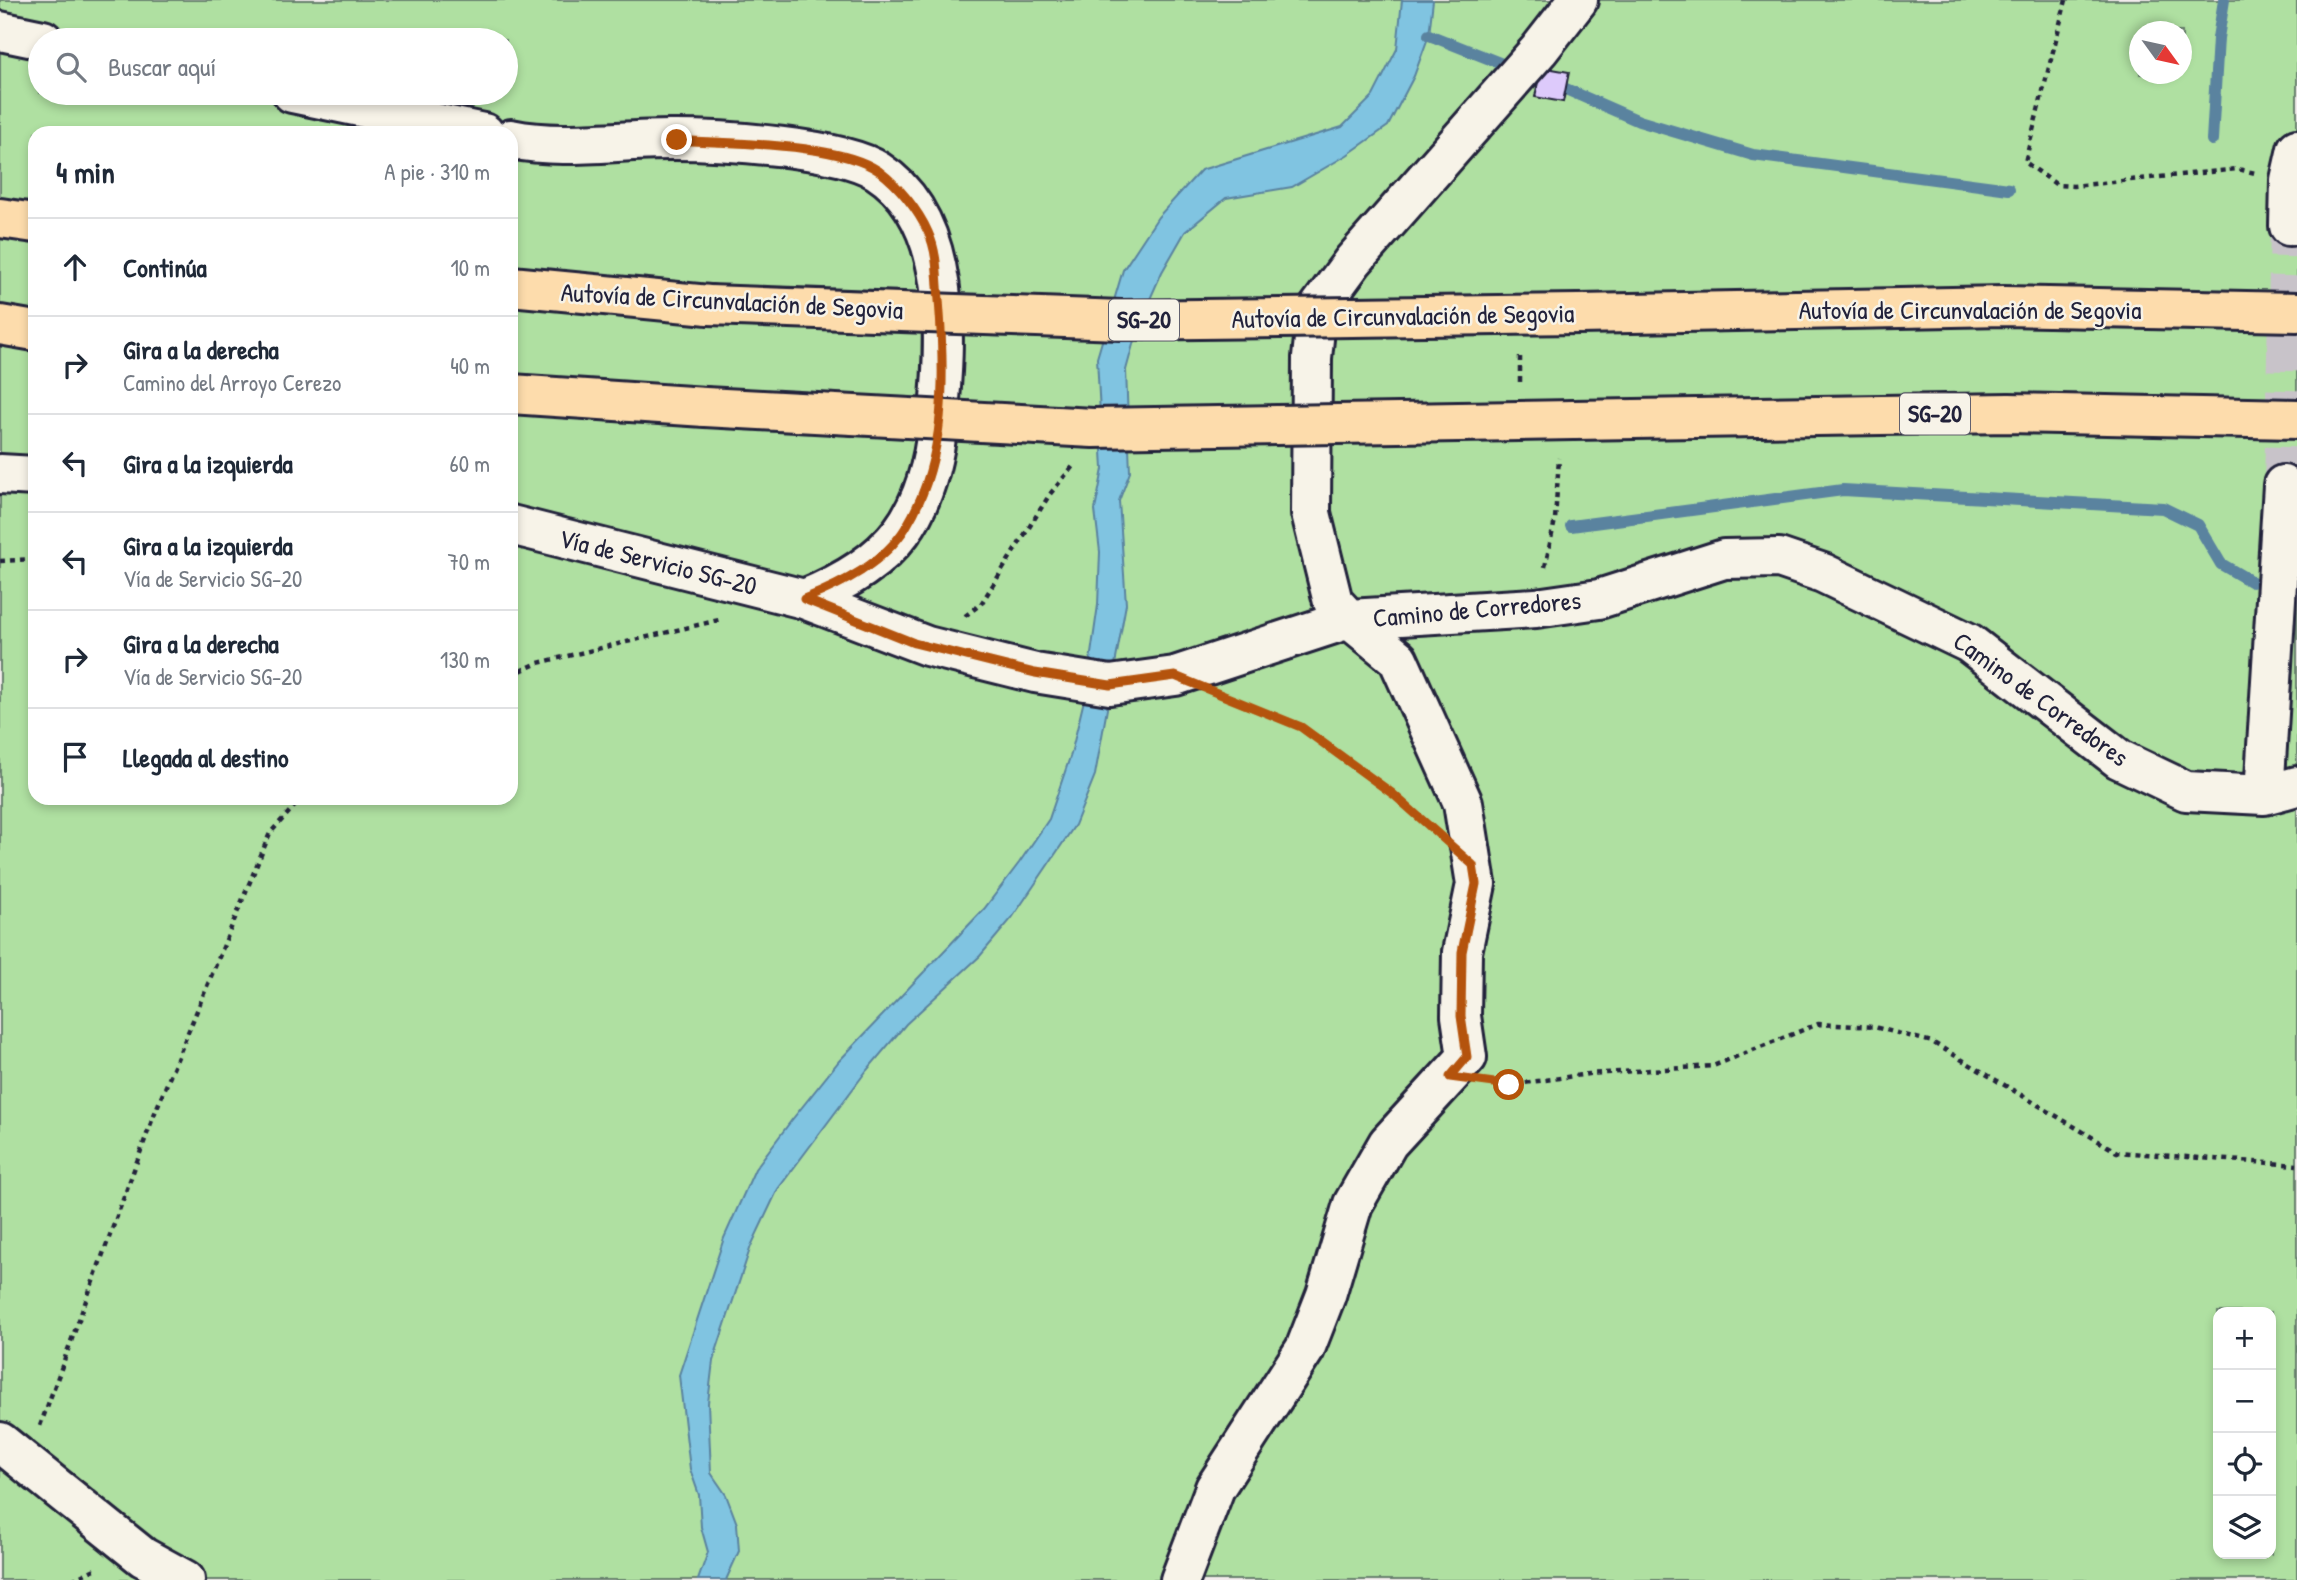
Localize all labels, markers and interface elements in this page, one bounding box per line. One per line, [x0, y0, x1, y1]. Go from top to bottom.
north arrow [2129, 21, 2192, 84]
search box [28, 28, 518, 105]
icon: search [52, 48, 90, 86]
text: Buscar aquí [108, 49, 216, 84]
route end [661, 124, 692, 155]
text: 4 min [56, 152, 115, 192]
text: A pie · 310 m [384, 156, 490, 187]
icon: ahead [56, 248, 94, 286]
text: Continúa [123, 250, 207, 285]
text: 10 m [450, 252, 490, 283]
street label: Autovía de Circunvalación de Segovia [560, 274, 904, 327]
street label: Autovía de Circunvalación de Segovia [1799, 292, 2141, 327]
street label: Autovía de Circunvalación de Segovia [1231, 295, 1575, 336]
road number: SG-20 [1109, 300, 1179, 340]
text: Gira a la derecha [123, 332, 279, 367]
icon: right [56, 346, 94, 384]
text: 40 m [450, 350, 490, 381]
text: Camino del Arroyo Cerezo [123, 367, 341, 398]
road number: SG-20 [1900, 394, 1970, 435]
icon: left [56, 444, 94, 482]
text: Gira a la izquierda [123, 446, 293, 481]
text: 60 m [450, 448, 490, 479]
street label: Vía de Servicio SG-20 [556, 520, 761, 603]
text: Gira a la izquierda [123, 528, 293, 563]
icon: left [56, 542, 94, 580]
text: 70 m [447, 546, 490, 577]
text: Vía de Servicio SG-20 [123, 563, 302, 594]
street label: Camino de Corredores [1371, 582, 1582, 635]
street label: Camino de Corredores [1947, 623, 2136, 774]
text: Gira a la derecha [123, 626, 279, 661]
icon: right [56, 640, 94, 678]
text: 130 m [440, 644, 490, 675]
text: Vía de Servicio SG-20 [123, 661, 302, 692]
icon: arrive [56, 738, 94, 776]
text: Llegada al destino [123, 740, 289, 775]
route start [1493, 1069, 1524, 1100]
map controls [2213, 1307, 2276, 1559]
button: + [2213, 1307, 2276, 1370]
button: − [2213, 1370, 2276, 1433]
button: locate [2213, 1433, 2276, 1496]
button: layers [2213, 1496, 2276, 1559]

